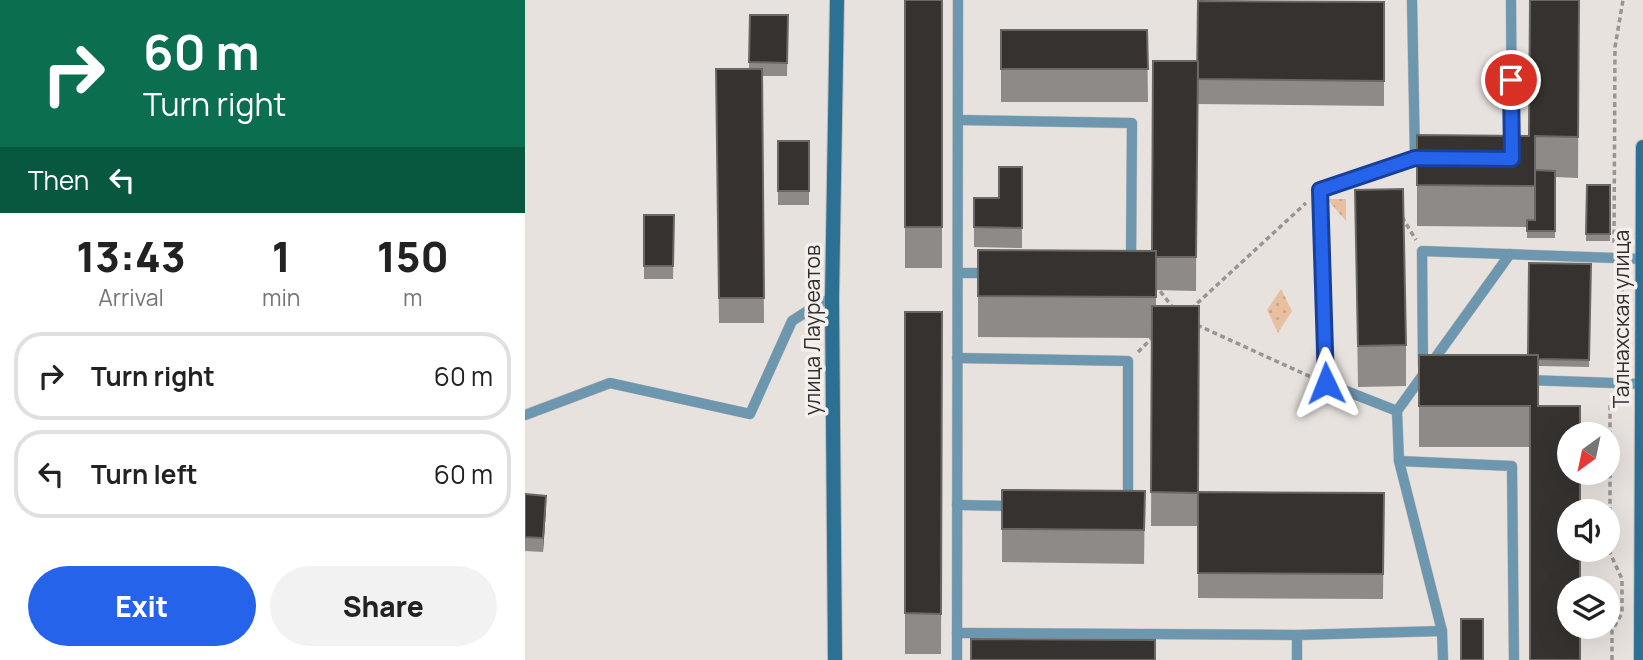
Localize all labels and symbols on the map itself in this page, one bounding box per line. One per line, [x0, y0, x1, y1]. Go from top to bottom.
pin [1481, 50, 1541, 110]
street label: Талнахская улица [1607, 230, 1635, 408]
street label: улица Лауреатов [798, 245, 826, 415]
position arrow [1289, 346, 1363, 420]
north arrow [1557, 422, 1621, 485]

